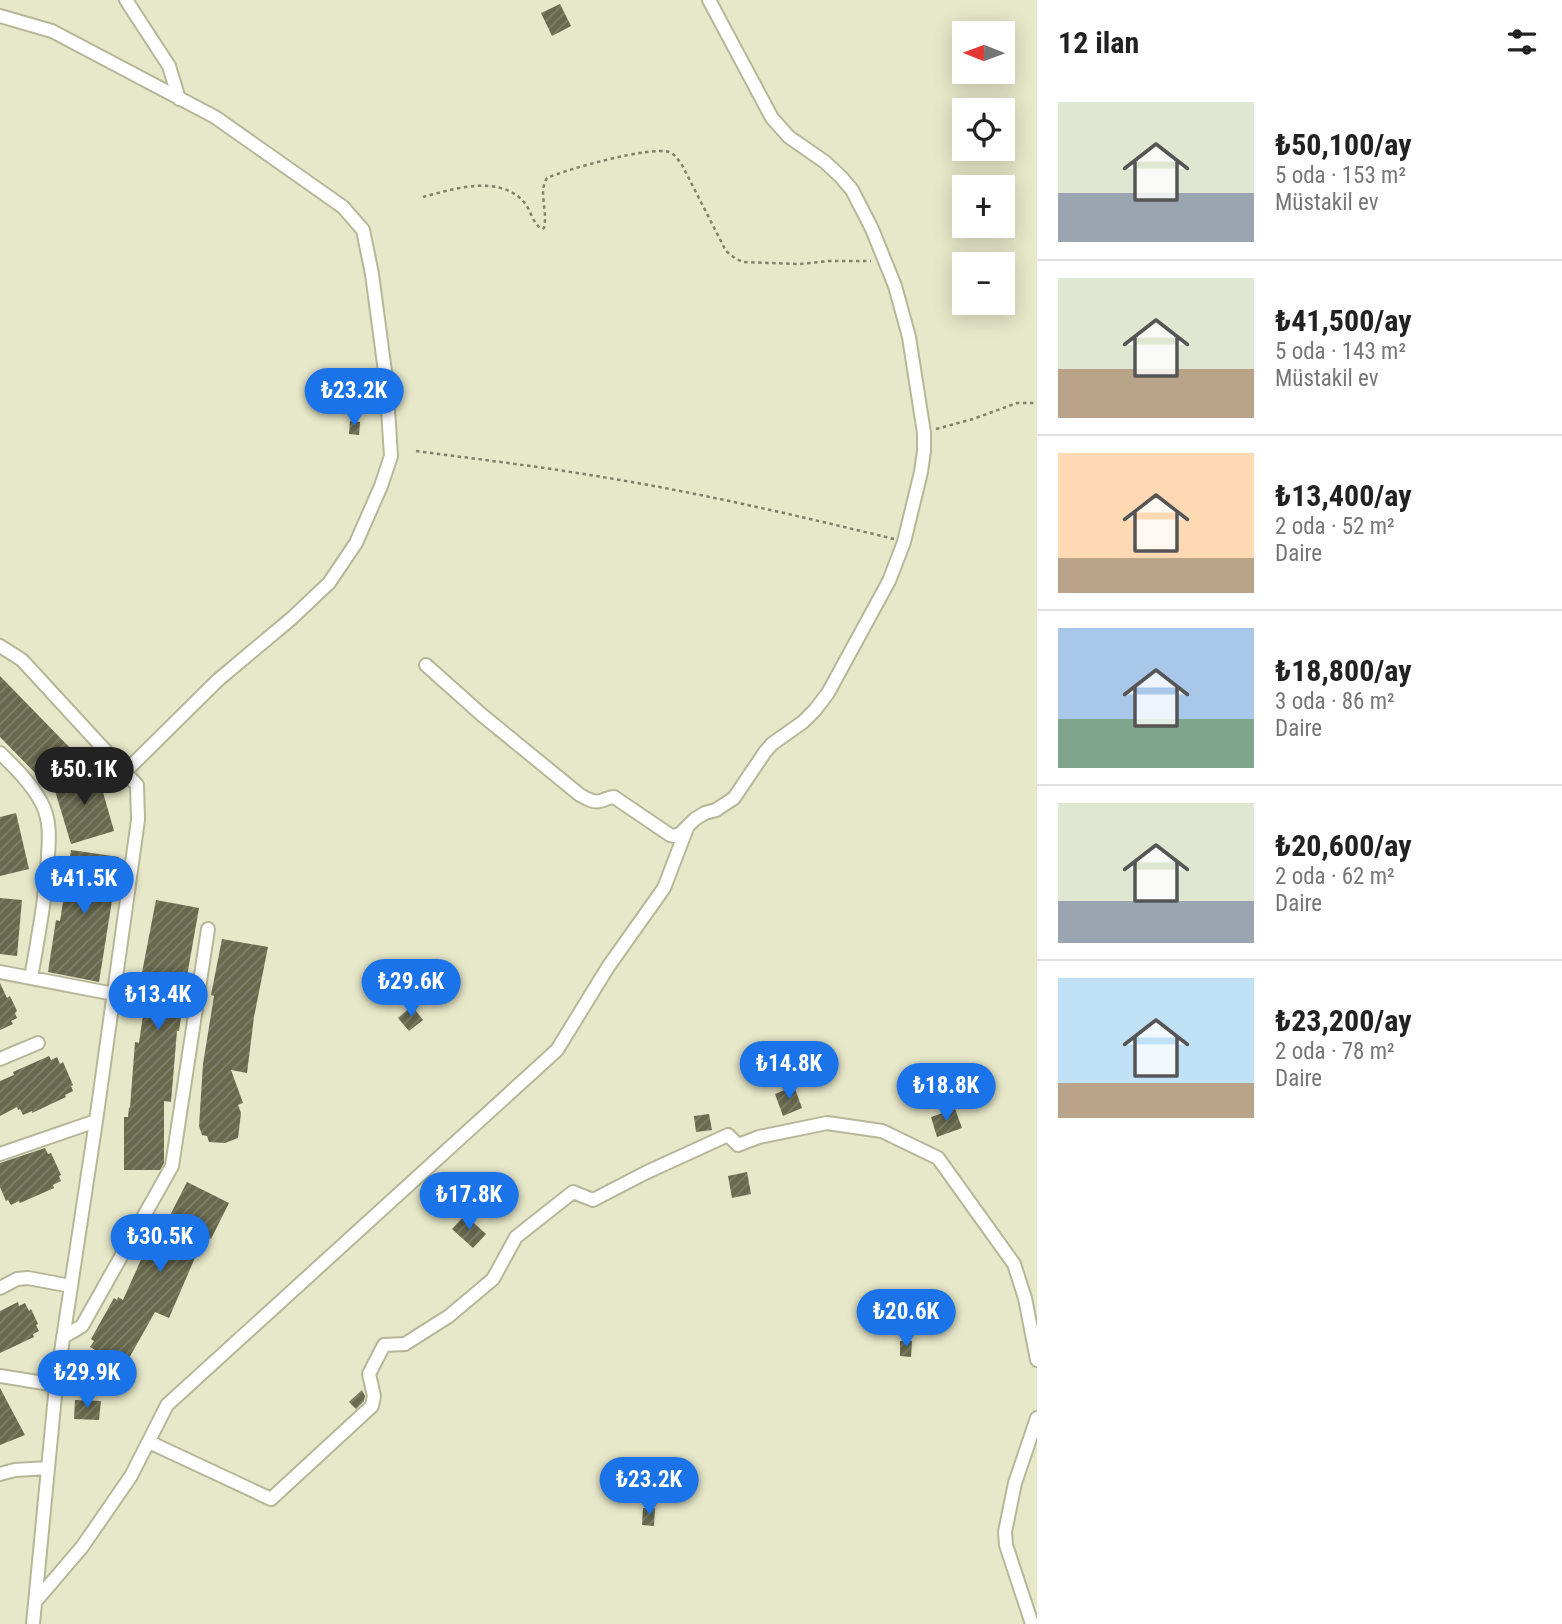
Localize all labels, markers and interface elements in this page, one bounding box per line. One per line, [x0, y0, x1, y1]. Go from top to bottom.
north arrow [952, 21, 1015, 84]
map controls [952, 21, 1015, 315]
icon: filters [1503, 23, 1541, 61]
text: 12 ilan [1058, 25, 1139, 60]
button: locate [952, 98, 1015, 161]
text: ₺50,100/ay [1275, 127, 1412, 162]
icon: home [1114, 130, 1198, 214]
text: 5 oda · 153 m² [1275, 162, 1406, 189]
button: + [952, 175, 1015, 238]
text: Müstakil ev [1275, 189, 1378, 216]
button: − [952, 252, 1015, 315]
text: ₺41,500/ay [1275, 303, 1412, 338]
icon: home [1114, 306, 1198, 390]
text: 5 oda · 143 m² [1275, 338, 1406, 365]
text: Müstakil ev [1275, 365, 1378, 392]
pin: ₺23.2K [297, 368, 411, 428]
text: ₺23.2K [321, 377, 387, 404]
text: ₺13,400/ay [1275, 478, 1412, 513]
icon: home [1114, 481, 1198, 565]
text: 2 oda · 52 m² [1275, 513, 1395, 540]
text: Daire [1275, 540, 1322, 567]
text: ₺18,800/ay [1275, 653, 1412, 688]
icon: home [1114, 656, 1198, 740]
text: 3 oda · 86 m² [1275, 688, 1395, 715]
text: Daire [1275, 715, 1322, 742]
pin: ₺50.1K [27, 748, 141, 807]
text: ₺50.1K [51, 756, 117, 783]
text: ₺20,600/ay [1275, 828, 1412, 863]
icon: home [1114, 831, 1198, 915]
pin: ₺41.5K [27, 856, 141, 916]
text: 2 oda · 62 m² [1275, 863, 1395, 890]
text: ₺41.5K [51, 865, 117, 892]
text: Daire [1275, 890, 1322, 917]
pin: ₺29.6K [354, 960, 468, 1019]
text: ₺29.6K [378, 968, 444, 995]
pin: ₺13.4K [101, 972, 215, 1032]
text: ₺13.4K [125, 981, 191, 1008]
text: ₺23,200/ay [1275, 1003, 1412, 1038]
icon: home [1114, 1006, 1198, 1090]
text: 2 oda · 78 m² [1275, 1038, 1395, 1065]
pin: ₺14.8K [732, 1042, 846, 1101]
text: ₺14.8K [756, 1050, 822, 1077]
pin: ₺18.8K [889, 1064, 1003, 1123]
text: Daire [1275, 1065, 1322, 1092]
text: ₺18.8K [913, 1072, 979, 1099]
pin: ₺17.8K [412, 1172, 526, 1232]
text: ₺17.8K [436, 1181, 502, 1208]
pin: ₺30.5K [103, 1214, 217, 1274]
text: ₺30.5K [127, 1223, 193, 1250]
pin: ₺20.6K [849, 1290, 963, 1349]
text: ₺20.6K [873, 1298, 939, 1325]
pin: ₺29.9K [30, 1350, 144, 1410]
text: ₺29.9K [54, 1359, 120, 1386]
pin: ₺23.2K [592, 1458, 706, 1517]
text: ₺23.2K [616, 1466, 682, 1493]

